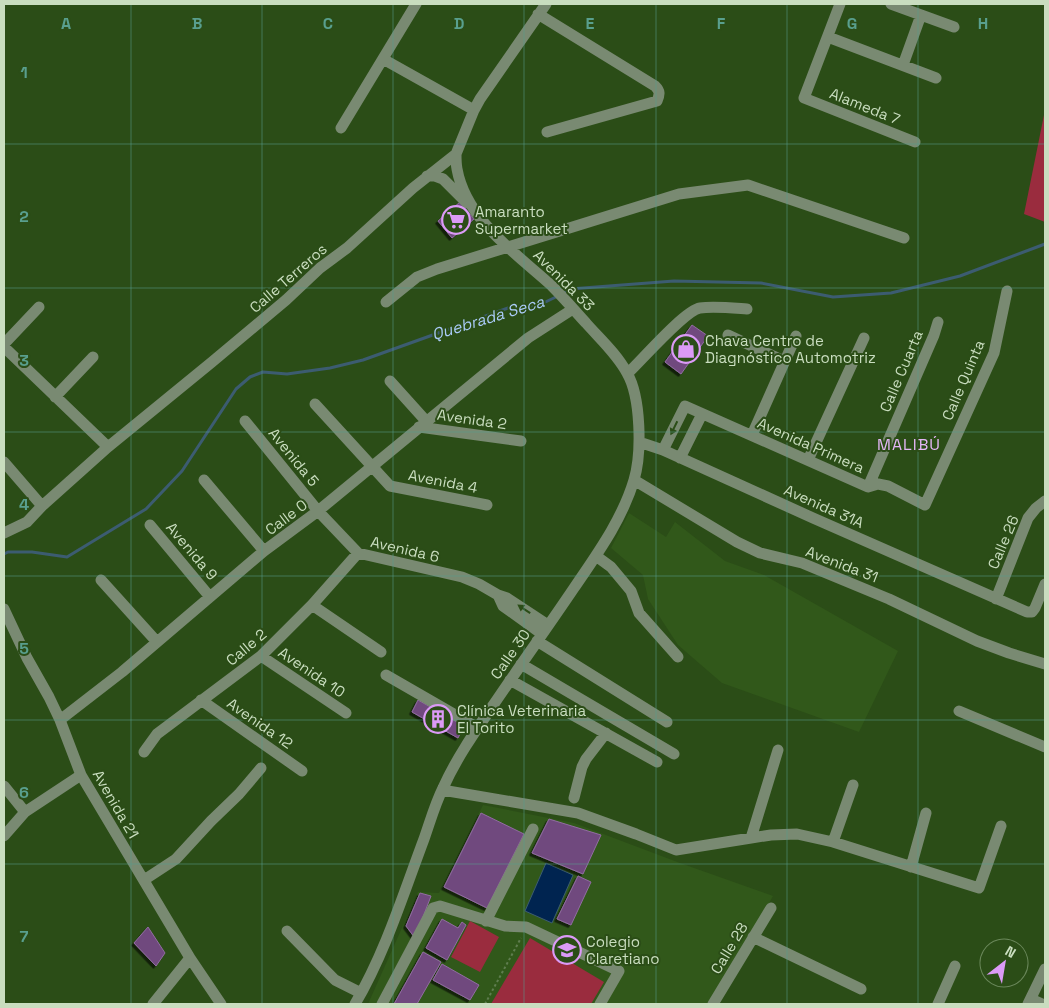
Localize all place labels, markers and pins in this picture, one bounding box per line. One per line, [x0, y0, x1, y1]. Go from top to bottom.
place label: Amaranto Supermarket [475, 202, 568, 238]
supermarket icon: Amaranto Supermarket [441, 205, 471, 235]
place label: Chava Centro de Diagnóstico Automotriz [705, 331, 876, 367]
shop icon: Chava Centro de Diagnóstico Automotriz [671, 334, 701, 364]
place label: Clínica Veterinaria El Torito [457, 701, 586, 737]
building icon: Clínica Veterinaria El Torito [423, 704, 453, 734]
place label: Colegio Claretiano [586, 932, 660, 968]
school or university icon: Colegio Claretiano [552, 935, 582, 965]

